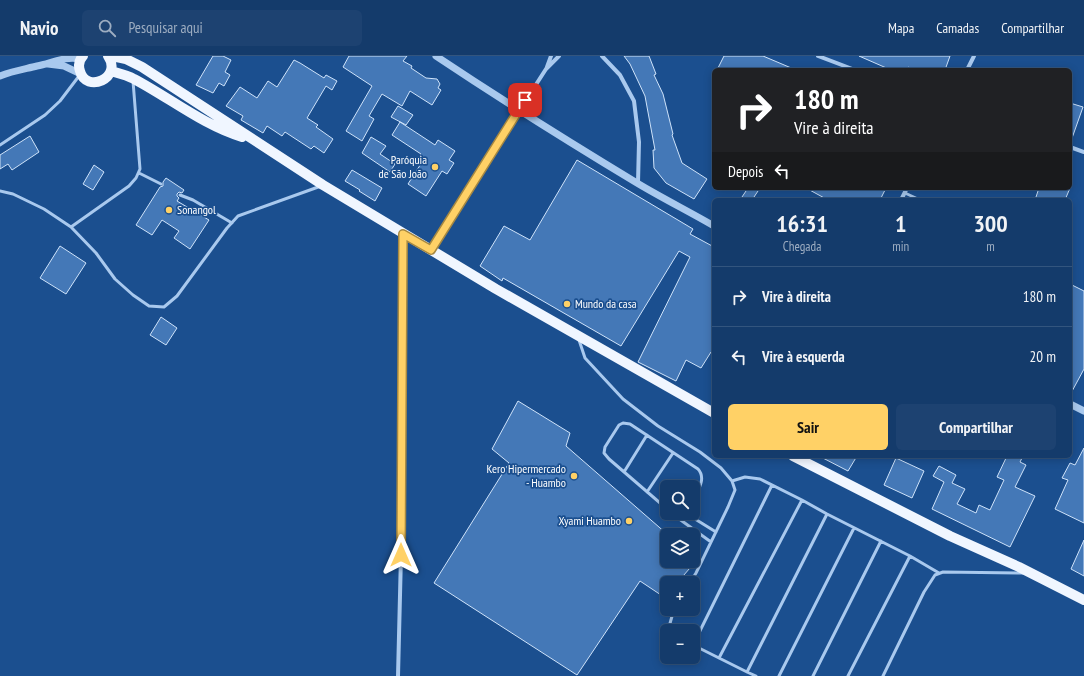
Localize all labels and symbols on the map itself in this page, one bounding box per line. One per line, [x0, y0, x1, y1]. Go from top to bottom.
pin [508, 83, 542, 117]
place label: Paróquia de São João [379, 152, 427, 181]
marker: Paróquia de São João [430, 162, 440, 172]
place label: Sonangol [177, 202, 216, 217]
marker: Sonangol [164, 205, 174, 215]
place label: Mundo da casa [575, 296, 637, 311]
marker: Mundo da casa [562, 299, 572, 309]
place label: Kero Hipermercado - Huambo [487, 461, 566, 490]
marker: Kero Hipermercado - Huambo [569, 471, 579, 481]
place label: Xyami Huambo [559, 513, 621, 528]
marker: Xyami Huambo [624, 516, 634, 526]
position arrow [380, 534, 422, 576]

